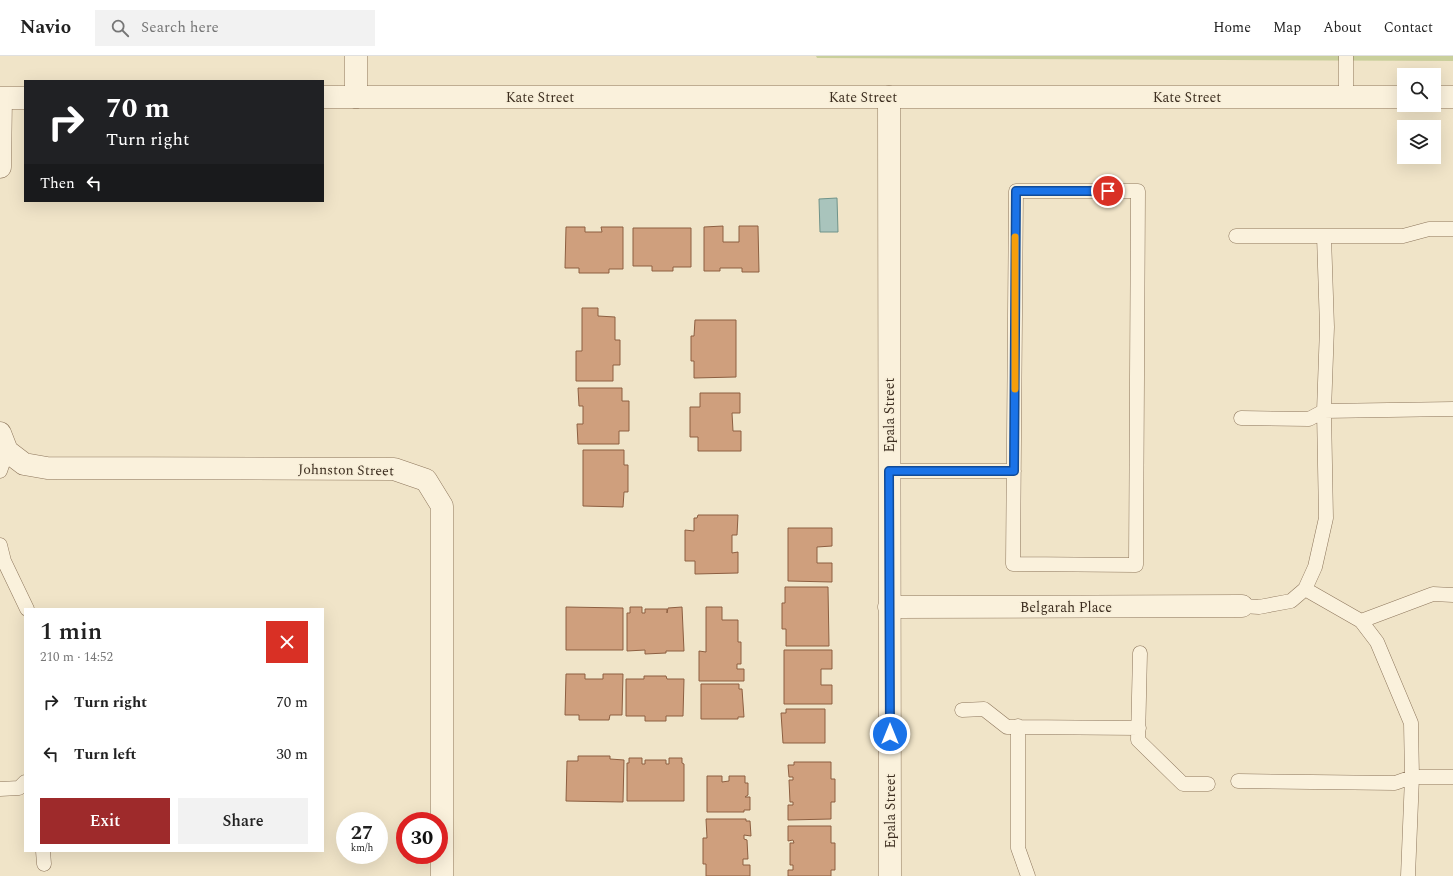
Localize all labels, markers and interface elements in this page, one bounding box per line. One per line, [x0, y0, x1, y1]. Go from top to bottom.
search box [95, 10, 375, 46]
text: Navio [20, 13, 71, 42]
text: Search here [141, 16, 219, 39]
icon: search [109, 17, 131, 39]
text: Home [1213, 17, 1251, 38]
text: Map [1273, 17, 1301, 38]
text: About [1323, 17, 1362, 38]
text: Contact [1384, 17, 1433, 38]
map controls [1397, 68, 1441, 164]
button: search [1397, 68, 1441, 112]
text: 70 m [106, 87, 170, 130]
street label: Kate Street [506, 87, 574, 108]
street label: Kate Street [829, 87, 897, 108]
street label: Kate Street [1153, 87, 1221, 108]
icon: right [40, 96, 92, 148]
button: layers [1397, 120, 1441, 164]
text: Turn right [106, 126, 189, 153]
text: Then [40, 172, 75, 195]
icon: left [83, 172, 105, 194]
pin [1091, 174, 1125, 208]
icon: arrive [1097, 180, 1119, 202]
street label: Epala Street [879, 377, 900, 453]
street label: Johnston Street [298, 459, 394, 481]
street label: Belgarah Place [1020, 597, 1112, 618]
text: 1 min [40, 614, 102, 650]
button: close [266, 621, 308, 663]
text: 210 m · 14:52 [40, 647, 113, 667]
icon: right [40, 691, 62, 713]
text: Turn right [74, 691, 147, 714]
text: 70 m [276, 691, 308, 714]
position arrow [869, 713, 911, 755]
icon: left [40, 743, 62, 765]
text: Turn left [74, 743, 136, 766]
text: 30 m [276, 743, 308, 766]
street label: Epala Street [880, 773, 901, 849]
button: Exit [40, 798, 170, 844]
button: Share [178, 798, 308, 844]
speed limit sign: 30 [396, 812, 448, 864]
text: 27 [351, 818, 373, 848]
text: km/h [351, 840, 373, 856]

